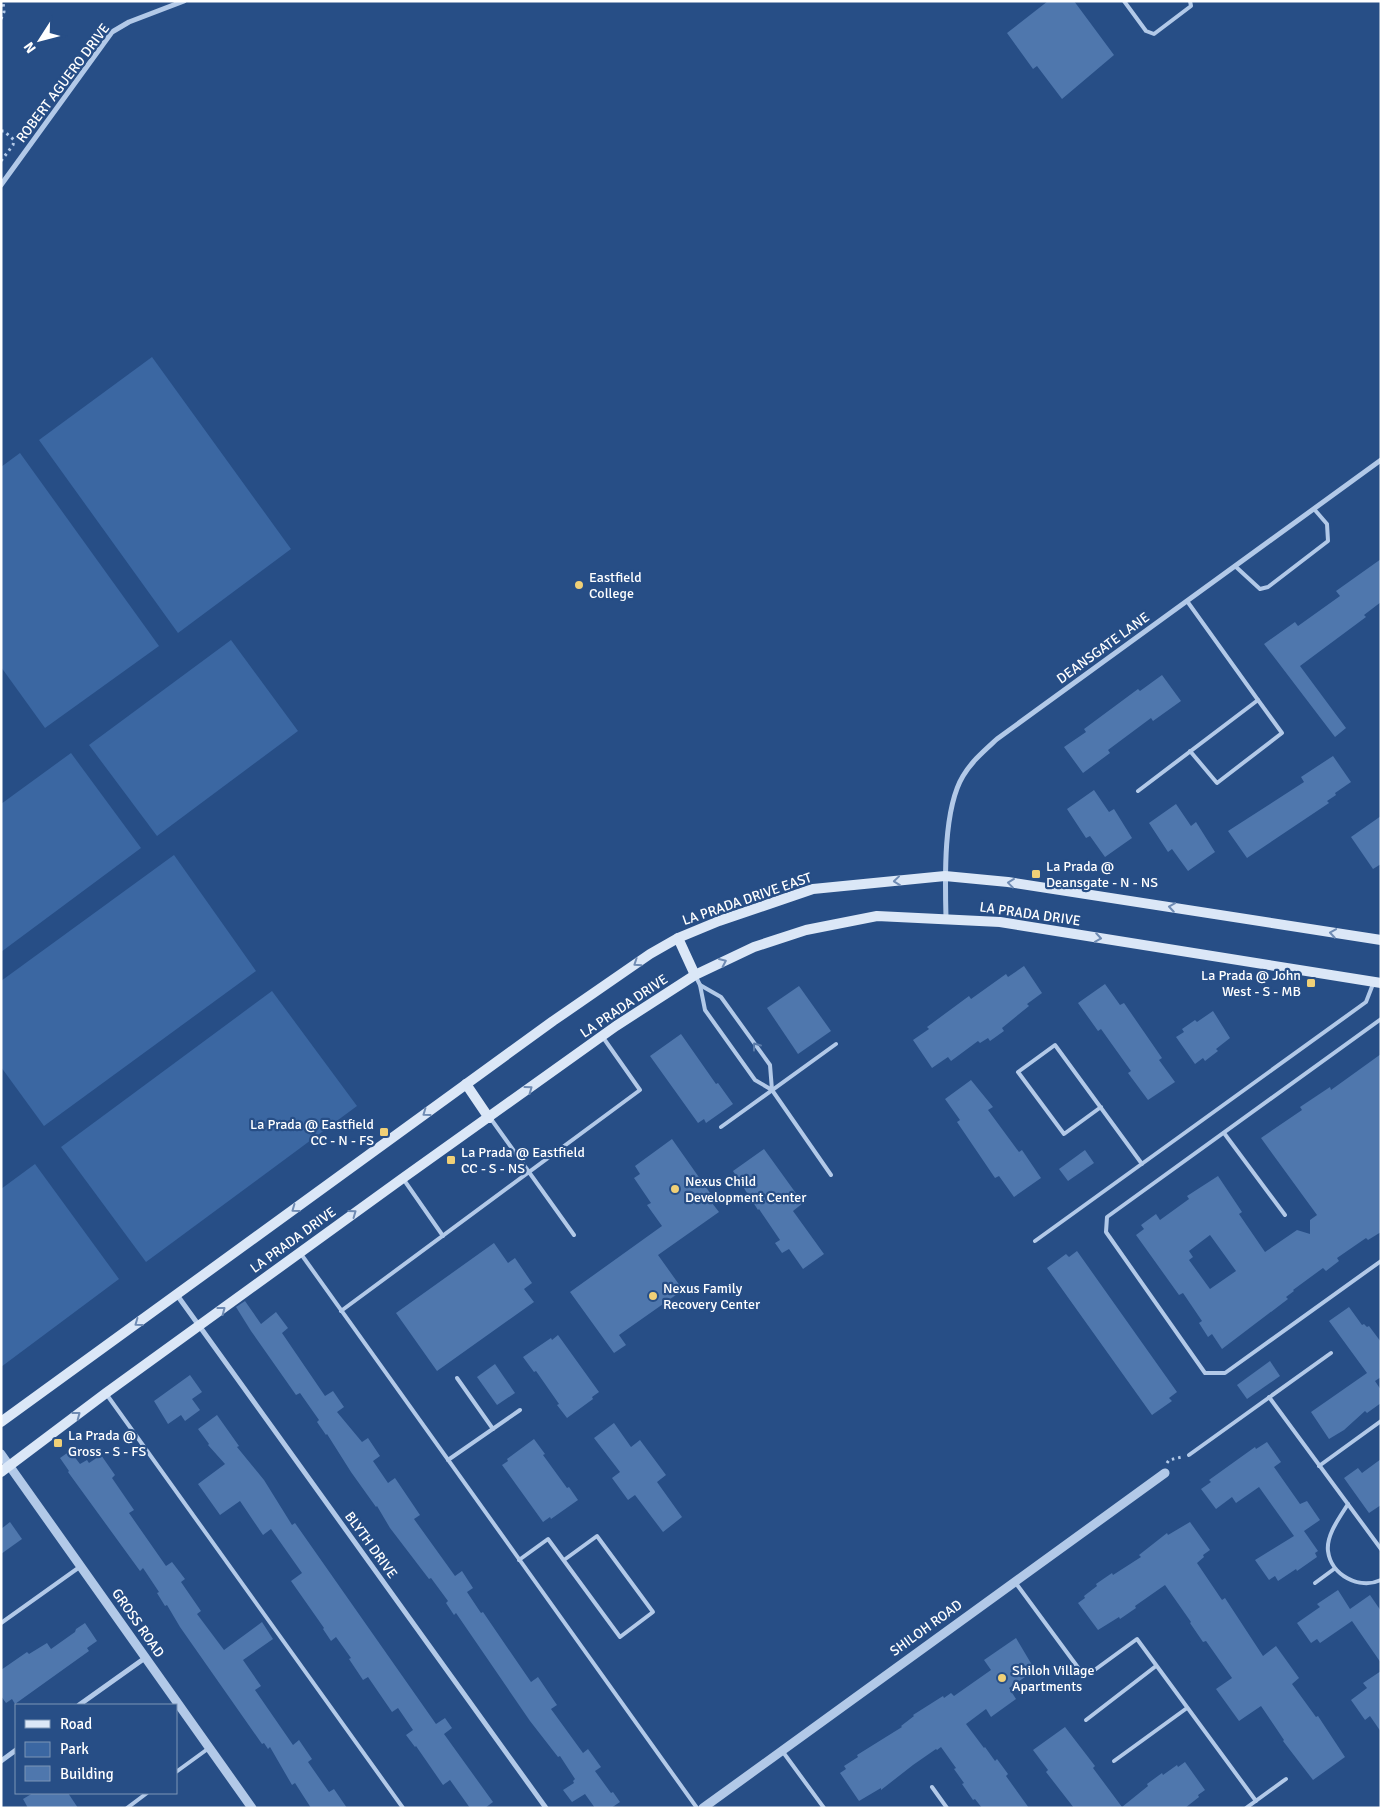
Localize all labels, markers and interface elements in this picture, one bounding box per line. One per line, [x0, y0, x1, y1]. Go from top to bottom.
north arrow [15, 15, 65, 65]
street label: ROBERT AGUERO DRIVE [13, 20, 113, 146]
text: N [20, 38, 40, 56]
place label: Eastfield College [589, 569, 642, 602]
marker: Eastfield College [573, 579, 585, 591]
street label: DEANSGATE LANE [1053, 609, 1153, 687]
place label: La Prada @ Deansgate - N - NS [1046, 858, 1158, 891]
marker: La Prada @ Deansgate - N - NS [1030, 868, 1042, 880]
street label: LA PRADA DRIVE EAST [680, 869, 814, 929]
one-way arrow [892, 875, 900, 886]
one-way arrow [1007, 878, 1016, 888]
street label: LA PRADA DRIVE [978, 898, 1082, 930]
one-way arrow [1168, 903, 1176, 913]
one-way arrow [1328, 928, 1337, 938]
one-way arrow [1094, 932, 1103, 942]
one-way arrow [633, 957, 642, 966]
one-way arrow [718, 958, 727, 968]
place label: La Prada @ John West - S - MB [1201, 967, 1301, 1000]
street label: LA PRADA DRIVE [577, 970, 671, 1042]
marker: La Prada @ John West - S - MB [1305, 977, 1317, 989]
one-way arrow [754, 1043, 762, 1052]
one-way arrow [523, 1086, 533, 1095]
one-way arrow [422, 1107, 432, 1116]
place label: La Prada @ Eastfield CC - N - FS [250, 1116, 374, 1149]
marker: La Prada @ Eastfield CC - N - FS [378, 1126, 390, 1138]
place label: La Prada @ Eastfield CC - S - NS [461, 1144, 585, 1177]
marker: La Prada @ Eastfield CC - S - NS [445, 1154, 457, 1166]
place label: Nexus Child Development Center [685, 1173, 807, 1206]
marker: Nexus Child Development Center [669, 1183, 681, 1195]
street label: LA PRADA DRIVE [247, 1203, 339, 1277]
one-way arrow [291, 1203, 301, 1212]
one-way arrow [347, 1211, 356, 1219]
place label: Nexus Family Recovery Center [663, 1280, 761, 1313]
marker: Nexus Family Recovery Center [647, 1290, 659, 1302]
one-way arrow [216, 1307, 225, 1315]
one-way arrow [134, 1317, 144, 1326]
one-way arrow [71, 1413, 80, 1421]
place label: La Prada @ Gross - S - FS [68, 1427, 147, 1460]
marker: La Prada @ Gross - S - FS [52, 1437, 64, 1449]
street label: BLYTH DRIVE [341, 1508, 401, 1582]
street label: GROSS ROAD [108, 1585, 168, 1661]
street label: SHILOH ROAD [887, 1596, 965, 1660]
place label: Shiloh Village Apartments [1012, 1662, 1095, 1695]
marker: Shiloh Village Apartments [996, 1672, 1008, 1684]
legend [15, 1704, 178, 1794]
text: Road [60, 1715, 92, 1733]
text: Park [60, 1740, 89, 1758]
text: Building [60, 1765, 114, 1783]

